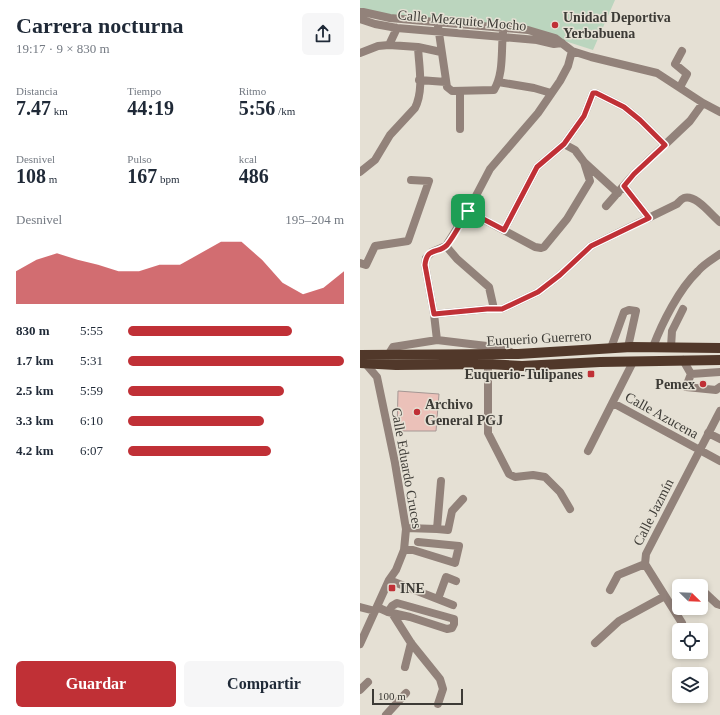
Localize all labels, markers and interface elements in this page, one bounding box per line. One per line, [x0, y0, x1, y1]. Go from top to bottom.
street label: Calle Mezquite Mocho [397, 7, 527, 34]
place label: Unidad Deportiva Yerbabuena [563, 10, 671, 41]
text: Carrera nocturna [16, 13, 184, 38]
button: share [302, 13, 344, 55]
marker: Unidad Deportiva Yerbabuena [550, 20, 560, 30]
text: 19:17 · 9 × 830 m [16, 41, 110, 56]
text: Distancia [16, 85, 58, 97]
text: Tiempo [127, 85, 161, 97]
text: Ritmo [239, 85, 266, 97]
text: 7.47 [16, 97, 51, 119]
text: 44:19 [127, 97, 174, 119]
text: 5:56 [239, 97, 275, 119]
text: km [51, 105, 68, 117]
text: /km [275, 105, 295, 117]
text: Desnivel [16, 153, 55, 165]
text: Pulso [127, 153, 152, 165]
text: kcal [239, 153, 257, 165]
text: 108 [16, 165, 46, 187]
text: 167 [127, 165, 157, 187]
text: 486 [239, 165, 269, 187]
text: m [46, 173, 57, 185]
text: bpm [157, 173, 180, 185]
pin [451, 194, 485, 228]
icon: arrive [457, 200, 479, 222]
text: Desnivel [16, 212, 62, 227]
text: 195–204 m [285, 212, 344, 227]
text: 830 m [16, 323, 50, 338]
text: 5:55 [80, 323, 103, 338]
street label: Euquerio Guerrero [486, 328, 592, 349]
text: 1.7 km [16, 353, 54, 368]
text: 5:31 [80, 353, 103, 368]
place label: Euquerio-Tulipanes [464, 367, 584, 382]
marker: Euquerio-Tulipanes [586, 369, 596, 379]
place label: Pemex [655, 377, 695, 392]
marker: Pemex [698, 379, 708, 389]
text: 2.5 km [16, 383, 54, 398]
text: 5:59 [80, 383, 103, 398]
street label: Calle Azucena [623, 389, 702, 442]
place label: Archivo General PGJ [425, 397, 503, 428]
street label: Calle Eduardo Cruces [388, 406, 425, 530]
marker: Archivo General PGJ [412, 407, 422, 417]
text: 3.3 km [16, 413, 54, 428]
text: 6:10 [80, 413, 103, 428]
text: 4.2 km [16, 443, 54, 458]
text: 6:07 [80, 443, 103, 458]
street label: Calle Jazmín [630, 476, 677, 548]
north arrow [672, 579, 708, 615]
map controls [672, 579, 708, 703]
place label: INE [400, 581, 425, 596]
marker: INE [387, 583, 397, 593]
button: locate [672, 623, 708, 659]
button: Guardar [16, 661, 176, 707]
button: Compartir [184, 661, 344, 707]
button: layers [672, 667, 708, 703]
scale bar [372, 687, 463, 706]
text: 100 m [378, 690, 406, 702]

